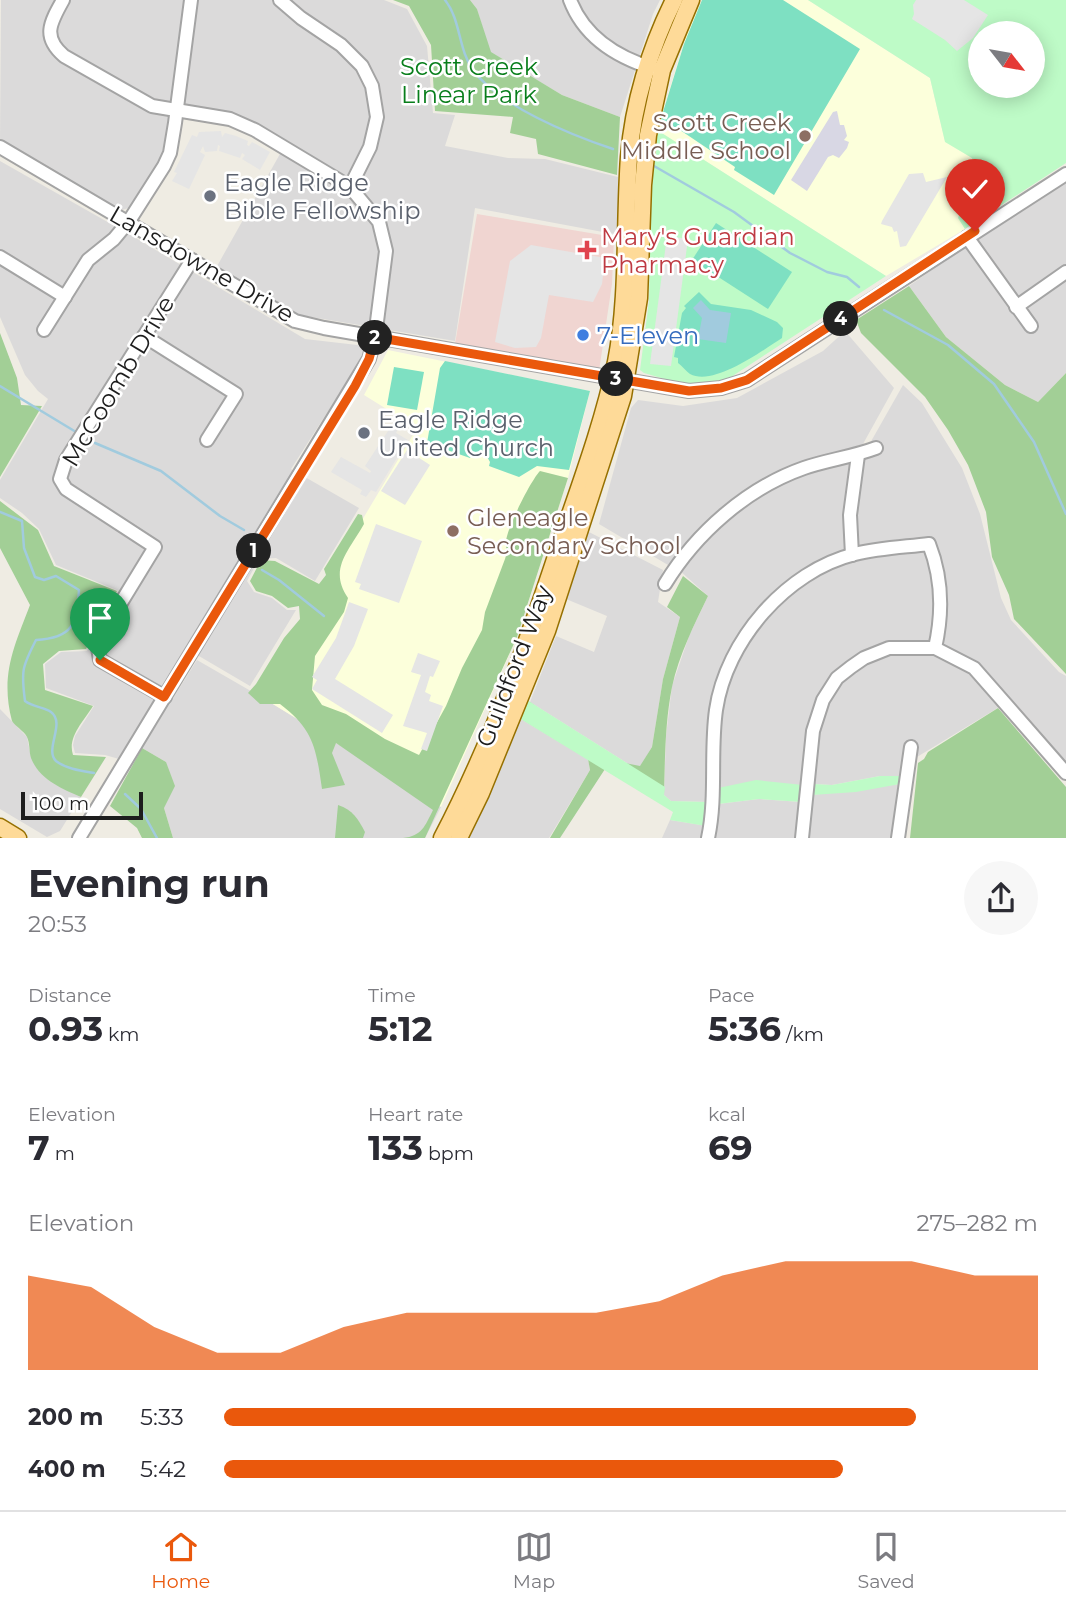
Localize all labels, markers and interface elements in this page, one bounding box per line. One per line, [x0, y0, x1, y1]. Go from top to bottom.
north arrow [968, 21, 1045, 98]
map controls [968, 21, 1045, 98]
park label: Scott Creek Linear Park [400, 52, 539, 109]
place label: Scott Creek Middle School [621, 108, 792, 165]
marker: Scott Creek Middle School [797, 128, 813, 144]
pin [945, 159, 1005, 231]
place label: Eagle Ridge Bible Fellowship [224, 168, 421, 225]
icon: check [956, 170, 994, 208]
marker: Eagle Ridge Bible Fellowship [202, 188, 218, 204]
street label: Lansdowne Drive [105, 199, 299, 329]
place label: Mary's Guardian Pharmacy [601, 222, 795, 279]
marker: Mary's Guardian Pharmacy [579, 242, 595, 258]
street label: McCoomb Drive [56, 290, 180, 472]
pin: 4 [824, 302, 858, 336]
text: 4 [834, 307, 847, 330]
pin: 2 [358, 320, 392, 356]
place label: 7-Eleven [597, 321, 699, 350]
text: 2 [369, 326, 380, 349]
marker: 7-Eleven [575, 327, 591, 343]
pin: 3 [598, 362, 634, 396]
text: 3 [610, 367, 621, 390]
place label: Eagle Ridge United Church [378, 405, 554, 462]
marker: Eagle Ridge United Church [356, 425, 372, 441]
place label: Gleneagle Secondary School [467, 503, 681, 560]
marker: Gleneagle Secondary School [445, 523, 461, 539]
pin: 1 [236, 534, 272, 568]
text: 1 [250, 539, 257, 562]
street label: Guildford Way [470, 581, 558, 751]
pin [70, 588, 130, 660]
icon: arrive [81, 599, 119, 637]
scale bar [21, 789, 144, 821]
text: 100 m [32, 792, 89, 815]
text: Evening run [28, 860, 270, 907]
button: share [964, 861, 1038, 935]
text: 20:53 [28, 910, 87, 938]
text: Distance [28, 984, 111, 1007]
text: Time [368, 984, 416, 1007]
text: Pace [708, 984, 755, 1007]
text: 0.93 [28, 1007, 103, 1050]
text: 5:12 [368, 1007, 432, 1050]
text: 5:36 [708, 1007, 781, 1050]
text: km [103, 1023, 140, 1046]
text: /km [781, 1023, 824, 1046]
text: Elevation [28, 1103, 116, 1126]
text: Heart rate [368, 1103, 463, 1126]
text: kcal [708, 1103, 746, 1126]
text: 7 [28, 1126, 50, 1169]
text: 133 [368, 1126, 423, 1169]
text: 69 [708, 1126, 753, 1169]
text: m [50, 1142, 75, 1165]
text: bpm [423, 1142, 474, 1165]
text: Elevation [28, 1209, 134, 1237]
text: 275–282 m [916, 1209, 1038, 1237]
text: 200 m [28, 1403, 103, 1431]
text: 5:33 [140, 1403, 184, 1431]
text: 400 m [28, 1455, 106, 1483]
text: 5:42 [140, 1455, 186, 1483]
tab: Home [151, 1528, 210, 1593]
tab: Map [513, 1528, 555, 1593]
tab: Saved [858, 1528, 915, 1593]

